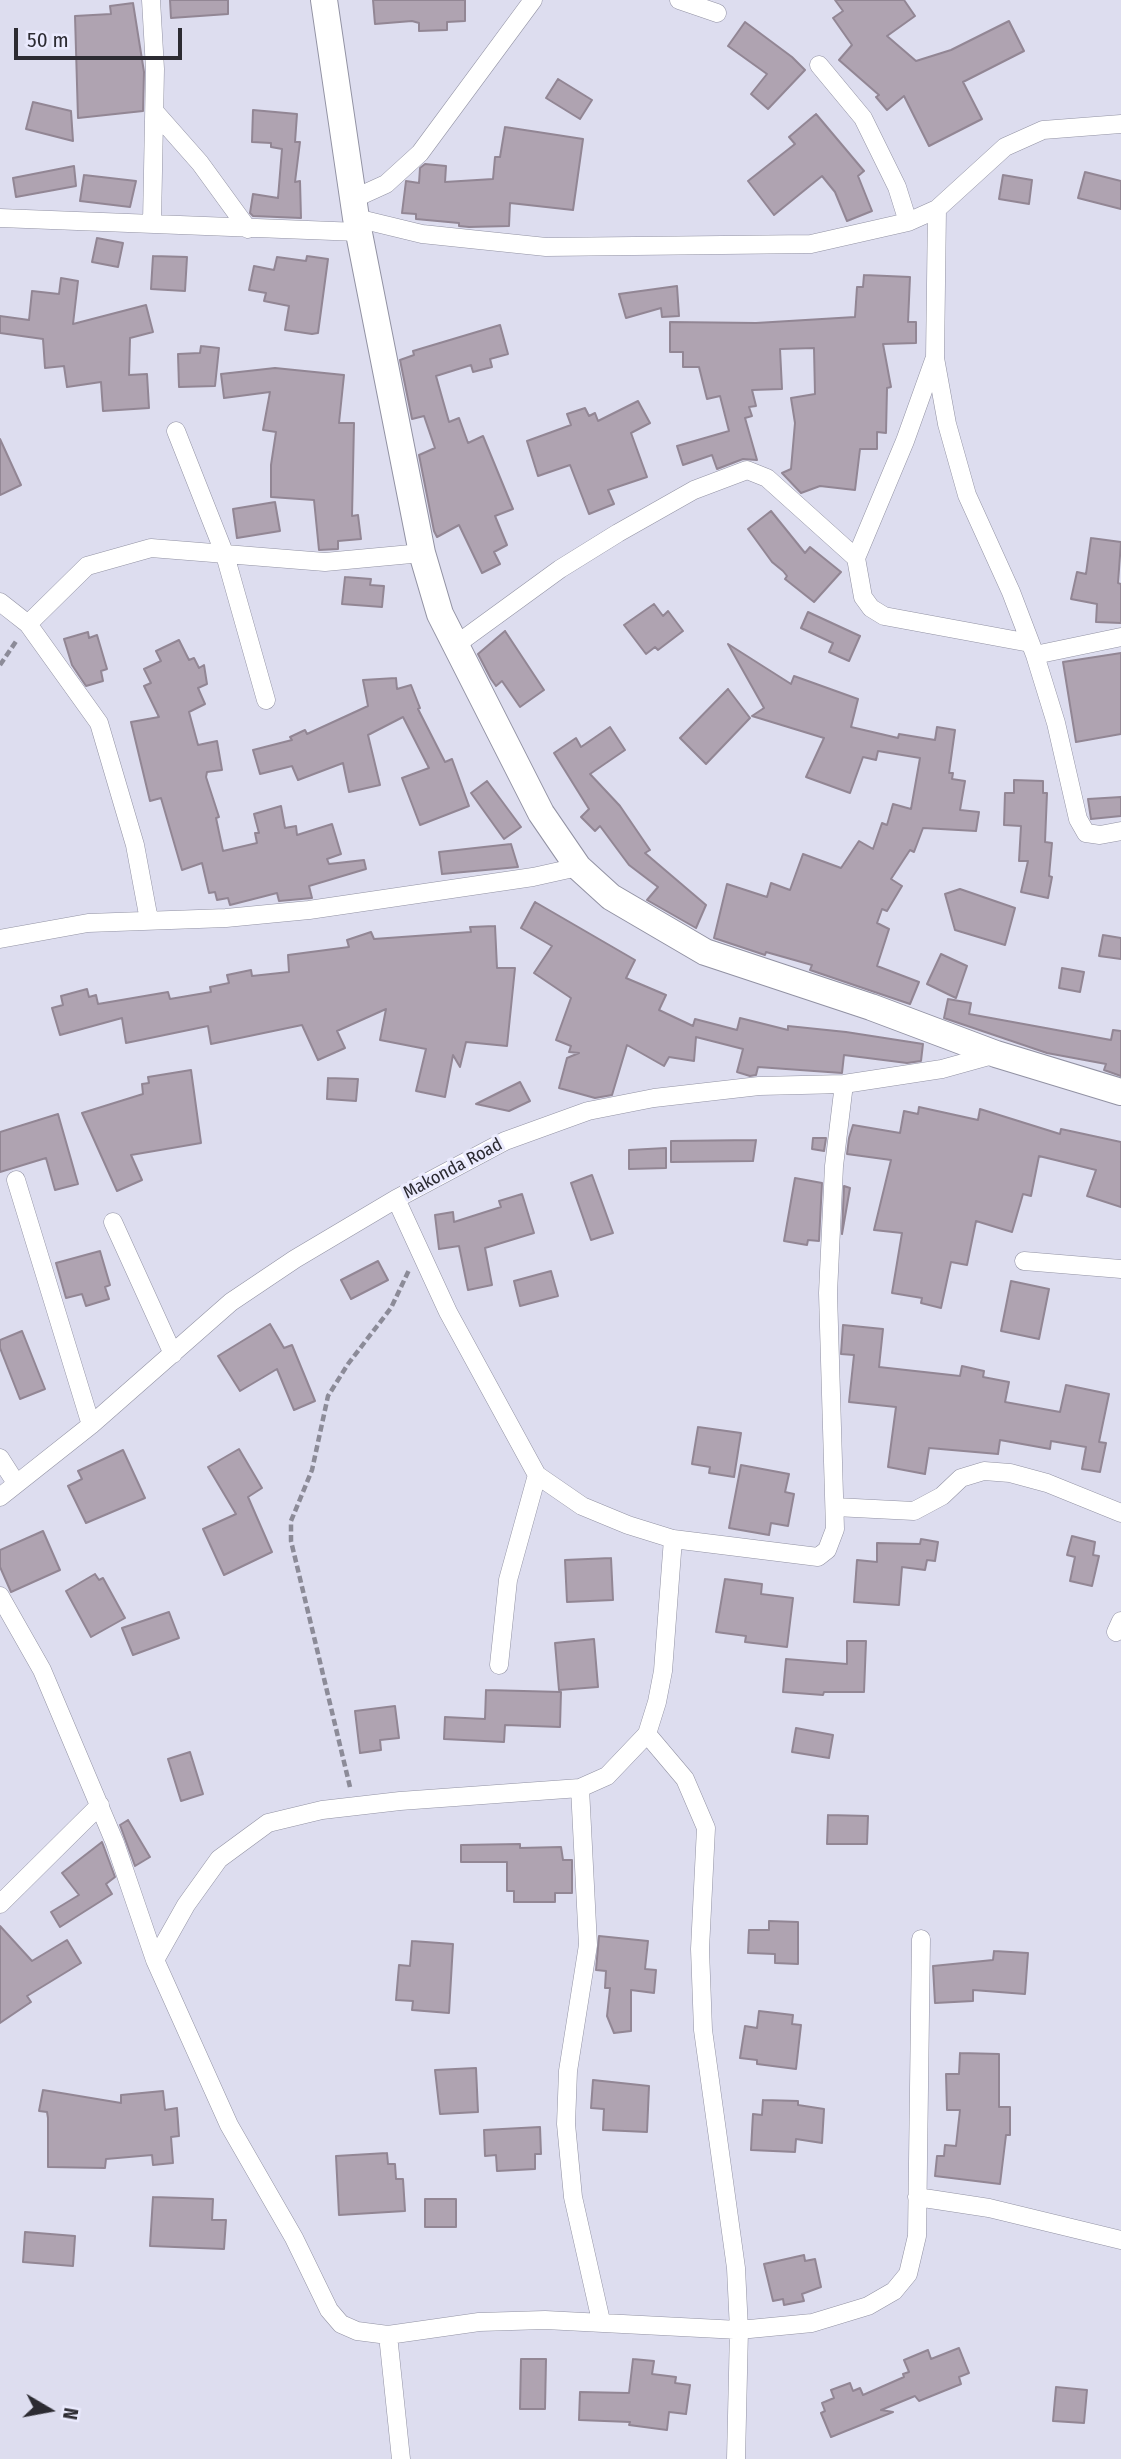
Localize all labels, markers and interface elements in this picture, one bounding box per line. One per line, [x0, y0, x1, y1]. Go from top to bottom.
scale bar [18, 14, 186, 58]
text: 50 m [27, 27, 69, 53]
street label: Makonda Road [400, 1134, 506, 1204]
north arrow [14, 2375, 84, 2445]
text: N [58, 2406, 82, 2421]

